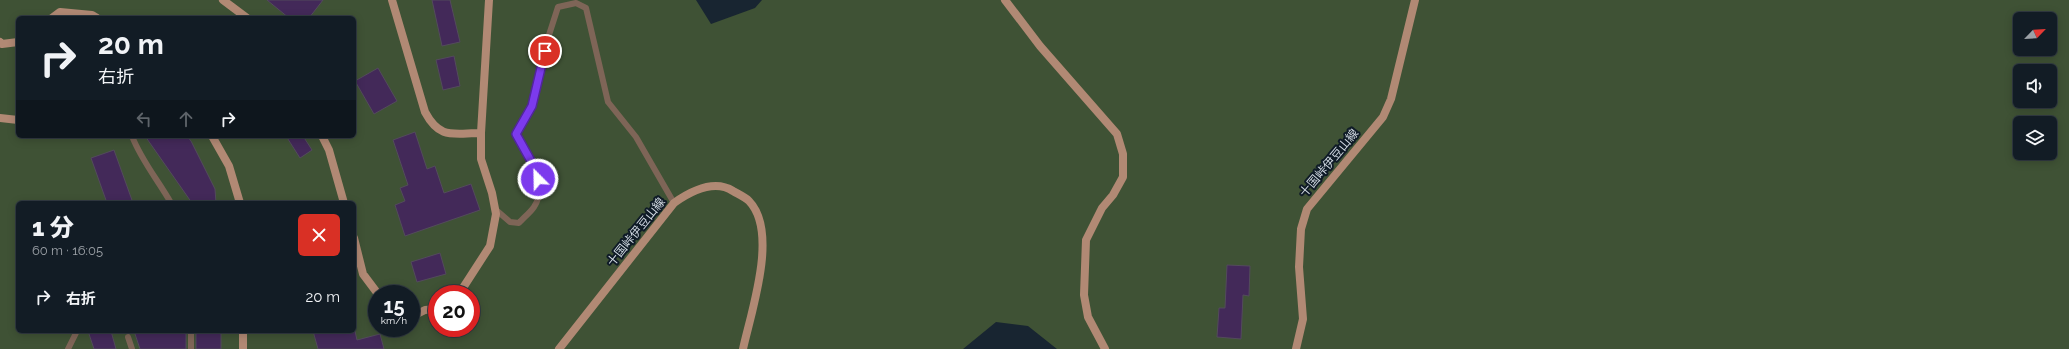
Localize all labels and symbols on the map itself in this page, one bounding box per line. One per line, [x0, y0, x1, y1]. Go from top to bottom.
north arrow [2013, 12, 2057, 56]
pin [528, 34, 562, 68]
street label: 十国峠伊豆山線 [1297, 126, 1361, 200]
position arrow [517, 158, 559, 200]
street label: 十国峠伊豆山線 [604, 195, 668, 269]
speed limit sign: 20 [428, 285, 480, 337]

